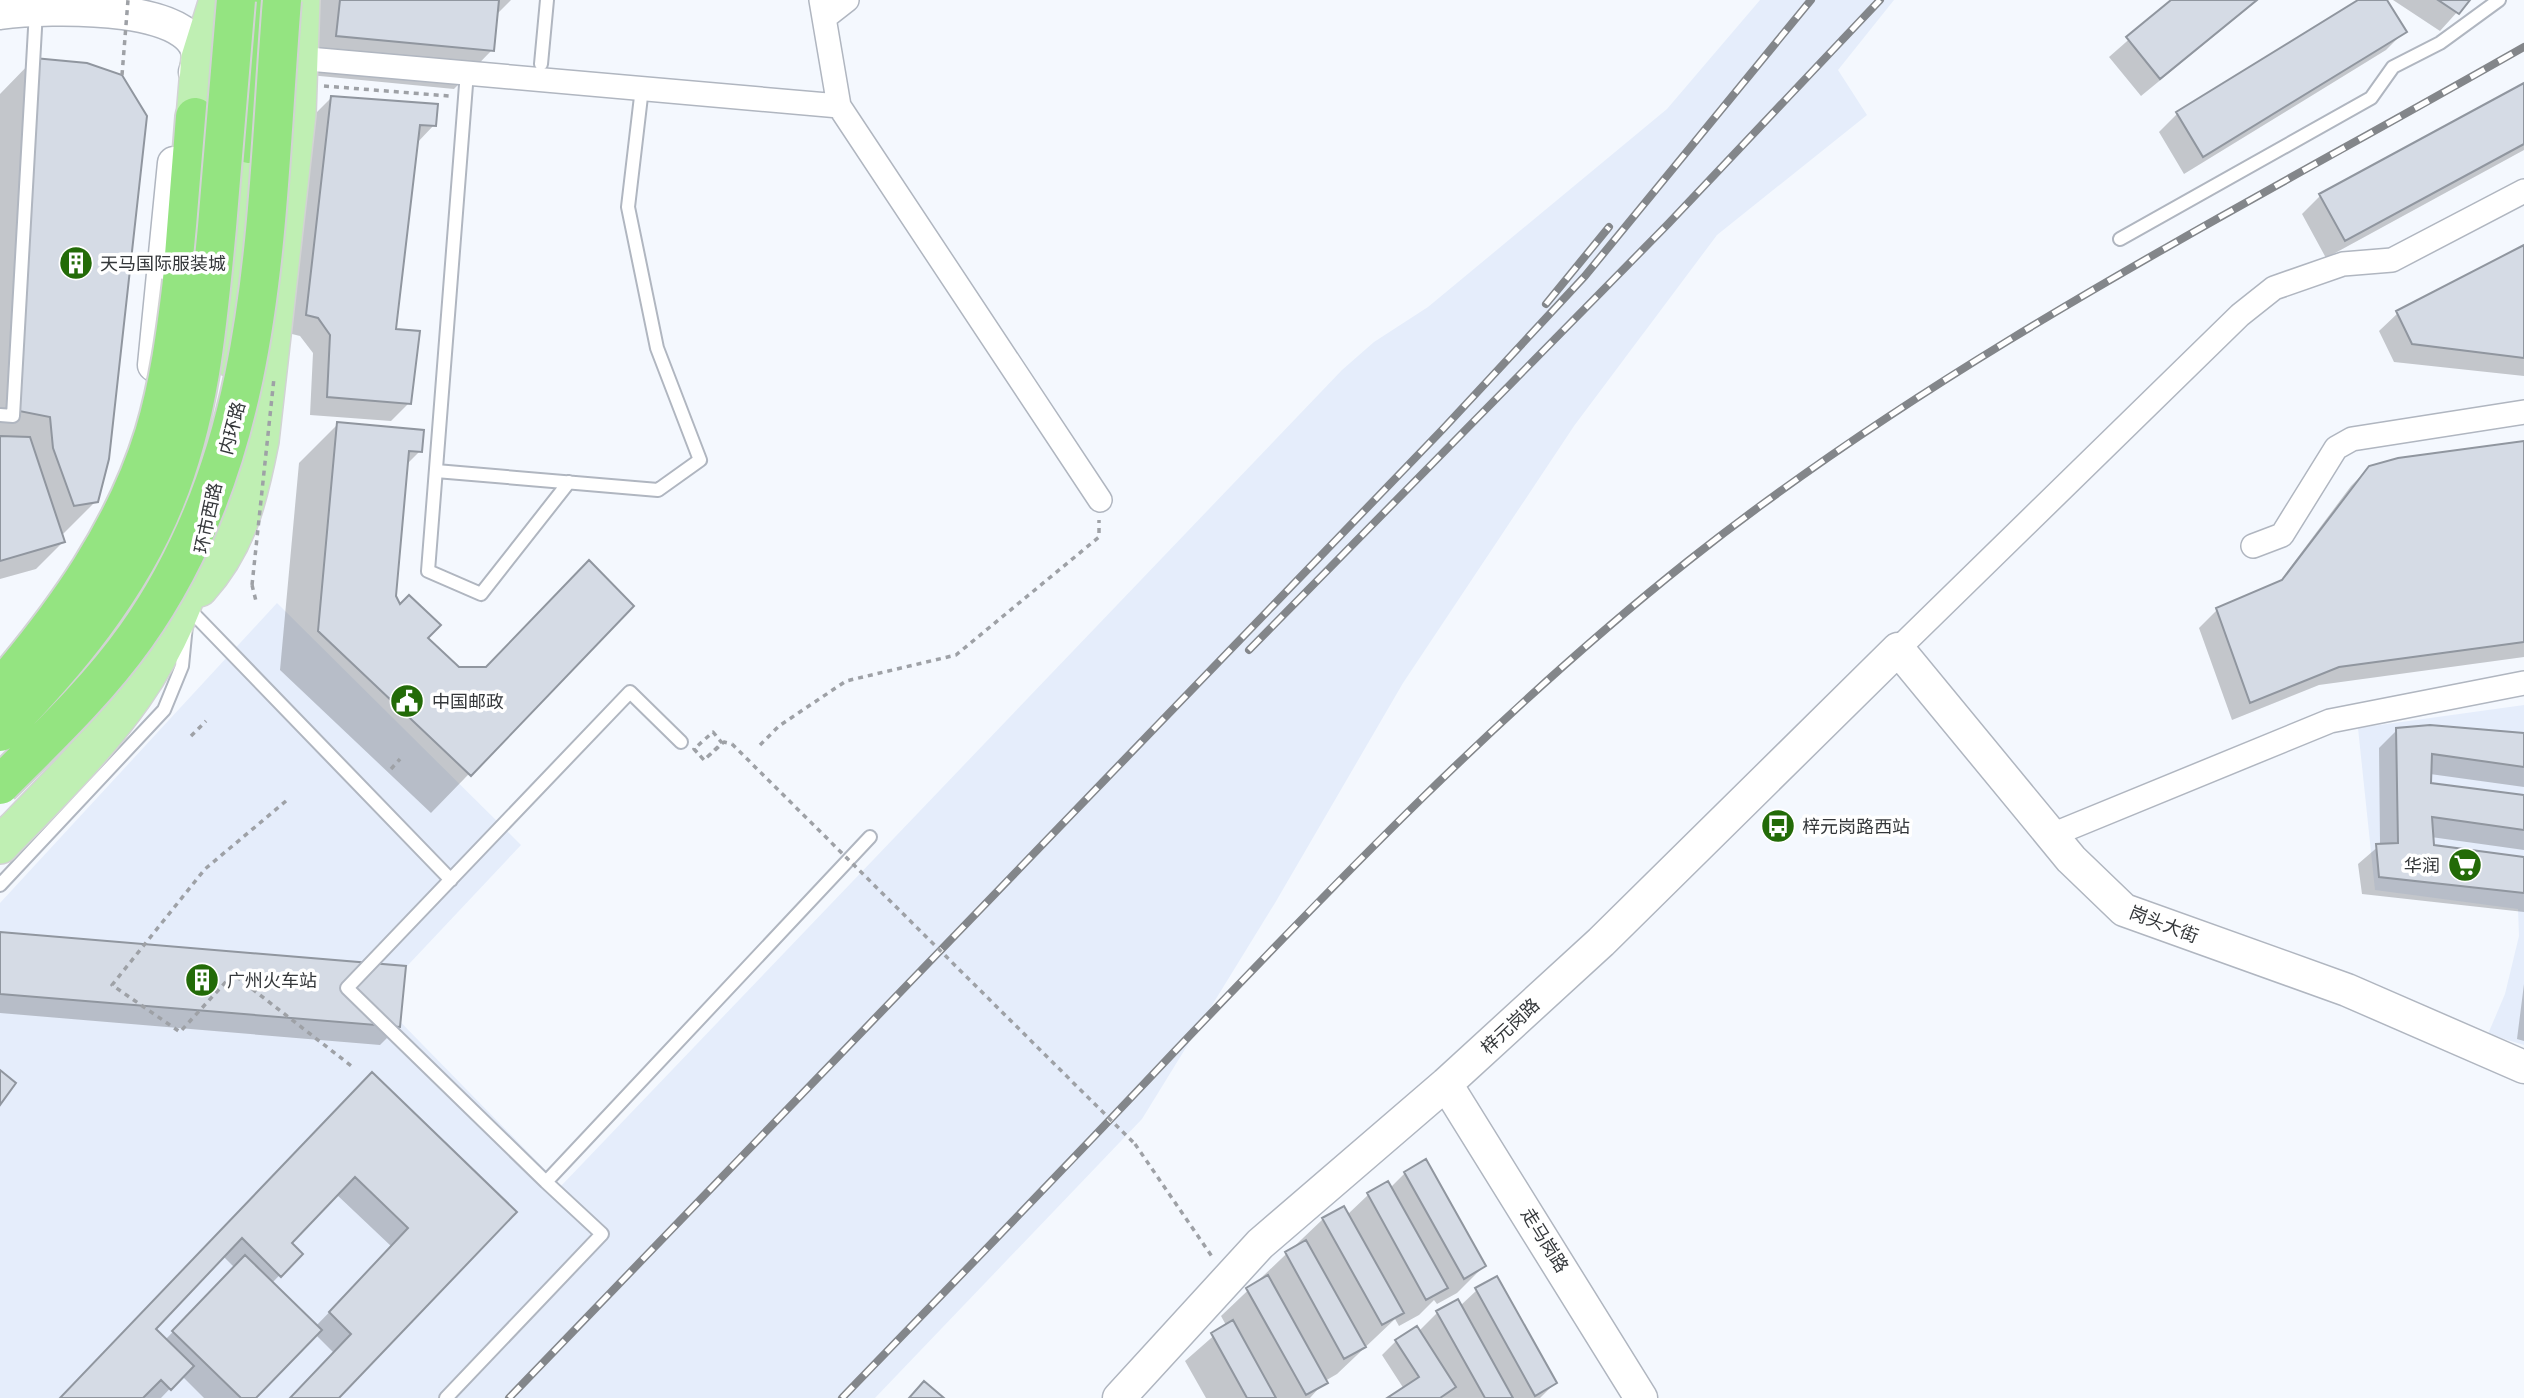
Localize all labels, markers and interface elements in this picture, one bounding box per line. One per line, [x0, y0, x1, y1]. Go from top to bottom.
building icon: 天马国际服装城 [57, 244, 95, 282]
place label: 天马国际服装城 [100, 253, 226, 274]
street label: 内环路 [215, 399, 249, 457]
street label: 环市西路 [190, 481, 226, 555]
public building icon: 中国邮政 [388, 682, 426, 720]
place label: 中国邮政 [432, 691, 504, 712]
bus stop icon: 梓元岗路西站 [1759, 807, 1797, 845]
place label: 梓元岗路西站 [1802, 816, 1910, 837]
supermarket icon: 华润 [2446, 846, 2484, 884]
place label: 华润 [2404, 855, 2440, 876]
street label: 岗头大街 [2127, 901, 2201, 947]
building icon: 广州火车站 [183, 961, 221, 999]
place label: 广州火车站 [227, 970, 317, 991]
street label: 梓元岗路 [1477, 994, 1543, 1058]
street label: 走马岗路 [1517, 1204, 1573, 1276]

